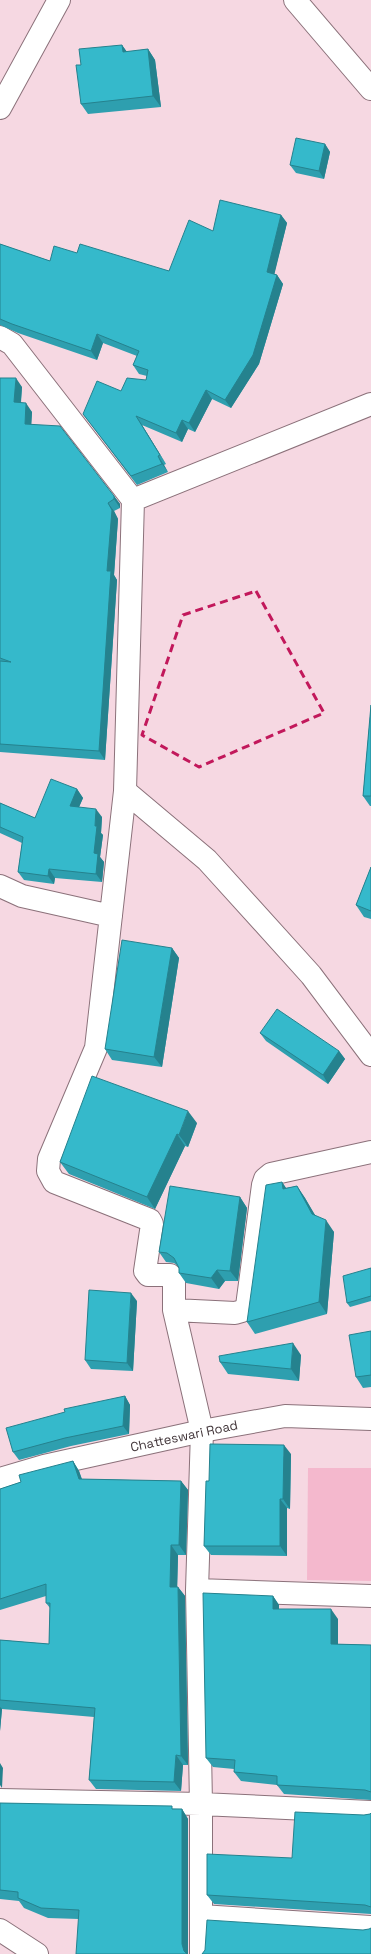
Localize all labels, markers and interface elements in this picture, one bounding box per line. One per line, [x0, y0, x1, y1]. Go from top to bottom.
street label: Chatteswari Road [129, 1416, 239, 1456]

